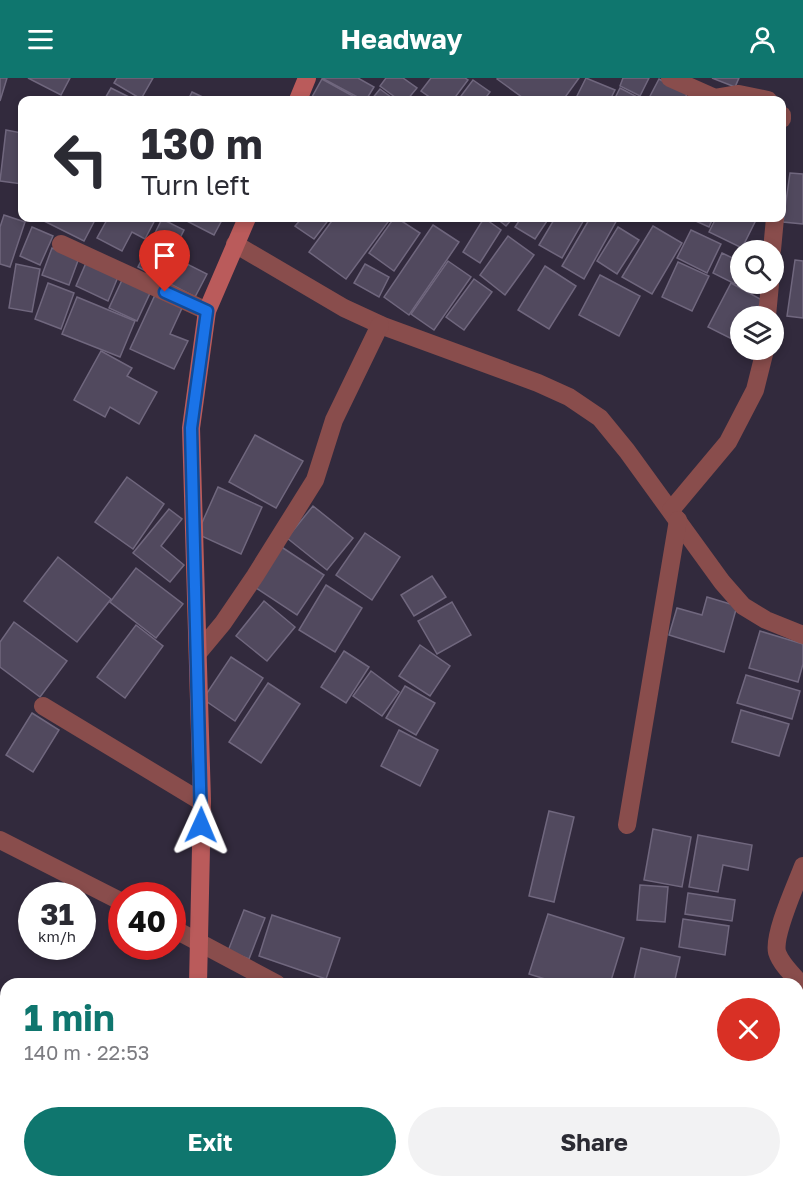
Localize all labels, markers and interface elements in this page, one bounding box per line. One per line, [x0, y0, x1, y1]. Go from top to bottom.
icon: menu [24, 23, 57, 56]
text: Headway [341, 23, 462, 55]
icon: person [746, 23, 779, 56]
text: 130 m [141, 118, 263, 168]
icon: left [42, 120, 120, 198]
text: Turn left [141, 169, 250, 201]
pin [139, 230, 190, 292]
icon: arrive [148, 239, 181, 272]
map controls [730, 240, 784, 360]
button: search [730, 240, 784, 294]
button: layers [730, 306, 784, 360]
position arrow [169, 793, 233, 857]
speed limit sign: 40 [108, 882, 186, 960]
text: 31 [40, 896, 74, 932]
text: km/h [38, 927, 76, 945]
text: 1 min [24, 996, 115, 1039]
button: close [717, 998, 780, 1061]
text: 140 m · 22:53 [24, 1040, 150, 1064]
button: Exit [24, 1107, 396, 1176]
button: Share [408, 1107, 780, 1176]

